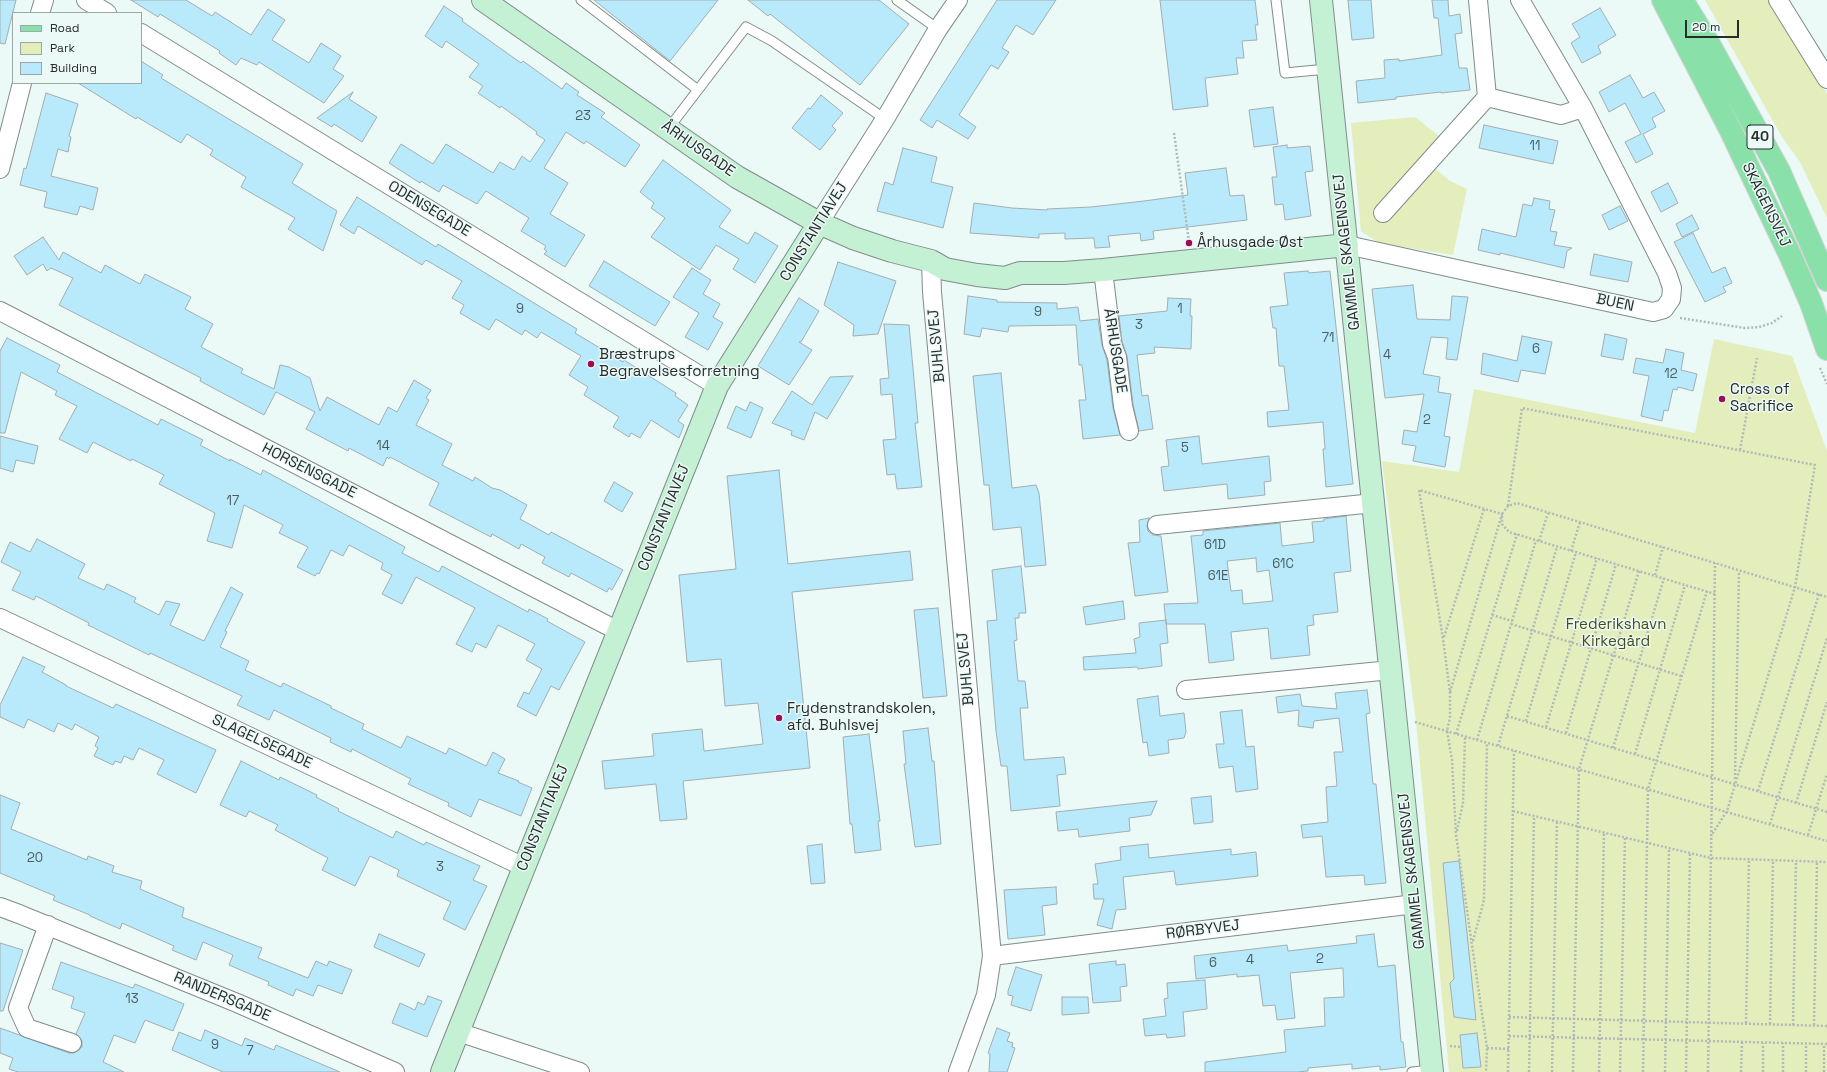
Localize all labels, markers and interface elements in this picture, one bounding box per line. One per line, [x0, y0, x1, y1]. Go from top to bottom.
legend [12, 12, 142, 84]
scale bar [1687, 12, 1741, 38]
text: 20 m [1692, 19, 1720, 35]
text: Road [50, 20, 79, 36]
text: Park [50, 40, 75, 56]
text: Building [50, 60, 97, 76]
house number: 23 [575, 108, 591, 124]
street label: ÅRHUSGADE [658, 117, 738, 181]
road number: 40 [1747, 125, 1773, 149]
house number: 11 [1530, 138, 1540, 154]
street label: SKAGENSVEJ [1738, 160, 1794, 250]
street label: GAMMEL SKAGENSVEJ [1330, 173, 1364, 331]
street label: ODENSEGADE [384, 177, 474, 241]
street label: CONSTANTIAVEJ [776, 179, 852, 285]
place label: Århusgade Øst [1197, 234, 1303, 252]
marker: Århusgade Øst [1184, 238, 1194, 248]
street label: BUEN [1594, 290, 1636, 316]
house number: 9 [516, 301, 524, 317]
house number: 1 [1177, 301, 1183, 317]
house number: 9 [1034, 304, 1042, 320]
street label: ÅRHUSGADE [1099, 307, 1131, 395]
street label: BUHLSVEJ [925, 309, 949, 383]
house number: 3 [1135, 317, 1143, 333]
house number: 71 [1322, 330, 1334, 346]
house number: 6 [1532, 341, 1540, 357]
place label: Bræstrups Begravelsesforretning [599, 346, 760, 381]
house number: 4 [1383, 347, 1391, 363]
marker: Bræstrups Begravelsesforretning [586, 359, 596, 369]
house number: 12 [1664, 366, 1678, 382]
place label: Cross of Sacrifice [1730, 381, 1794, 416]
marker: Cross of Sacrifice [1717, 394, 1727, 404]
house number: 2 [1423, 412, 1431, 428]
house number: 14 [376, 438, 390, 454]
street label: HORSENSGADE [259, 439, 359, 503]
house number: 5 [1181, 440, 1189, 456]
street label: CONSTANTIAVEJ [634, 462, 694, 574]
house number: 17 [227, 493, 239, 509]
house number: 61D [1204, 537, 1226, 553]
house number: 61C [1272, 556, 1294, 572]
house number: 61E [1208, 568, 1228, 584]
park label: Frederikshavn Kirkegård [1566, 616, 1666, 651]
street label: BUHLSVEJ [954, 632, 978, 706]
place label: Frydenstrandskolen, afd. Buhlsvej [787, 700, 936, 735]
street label: SLAGELSEGADE [209, 711, 315, 773]
marker: Frydenstrandskolen, afd. Buhlsvej [774, 713, 784, 723]
street label: CONSTANTIAVEJ [513, 762, 573, 874]
street label: GAMMEL SKAGENSVEJ [1395, 792, 1429, 950]
house number: 20 [27, 850, 43, 866]
house number: 3 [436, 859, 444, 875]
street label: RØRBYVEJ [1165, 917, 1241, 943]
house number: 2 [1316, 951, 1324, 967]
house number: 4 [1246, 952, 1254, 968]
house number: 6 [1209, 955, 1217, 971]
street label: RANDERSGADE [171, 968, 273, 1026]
house number: 13 [125, 991, 139, 1007]
house number: 9 [211, 1037, 219, 1053]
house number: 7 [246, 1043, 254, 1059]

